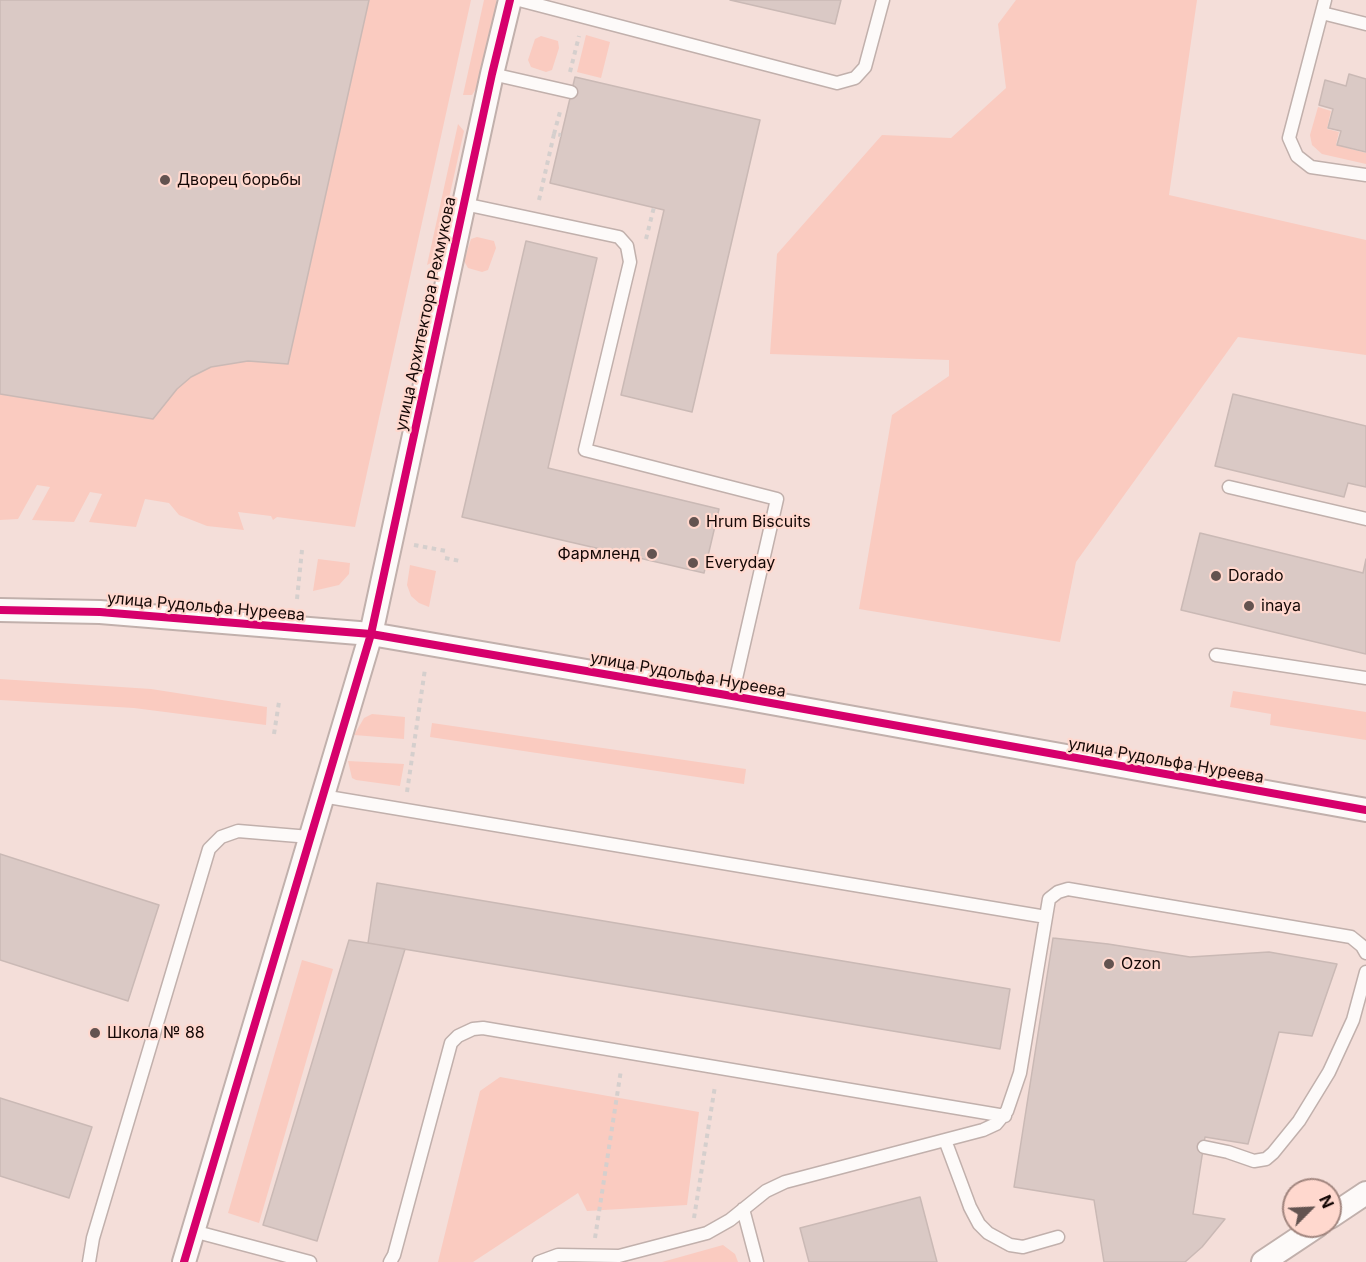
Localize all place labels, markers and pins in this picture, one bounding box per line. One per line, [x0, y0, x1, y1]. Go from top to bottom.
place label: Дворец борьбы [177, 170, 301, 190]
marker: Дворец борьбы [158, 173, 172, 187]
place label: Hrum Biscuits [706, 512, 811, 532]
marker: Hrum Biscuits [687, 515, 701, 529]
place label: Фармленд [558, 544, 640, 564]
marker: Фармленд [645, 547, 659, 561]
place label: Everyday [705, 553, 775, 573]
marker: Everyday [686, 556, 700, 570]
place label: Dorado [1228, 566, 1284, 586]
marker: Dorado [1209, 569, 1223, 583]
place label: inaya [1261, 596, 1301, 616]
marker: inaya [1242, 599, 1256, 613]
place label: Ozon [1121, 954, 1161, 974]
marker: Ozon [1102, 957, 1116, 971]
place label: Школа № 88 [107, 1023, 205, 1043]
marker: Школа № 88 [88, 1026, 102, 1040]

